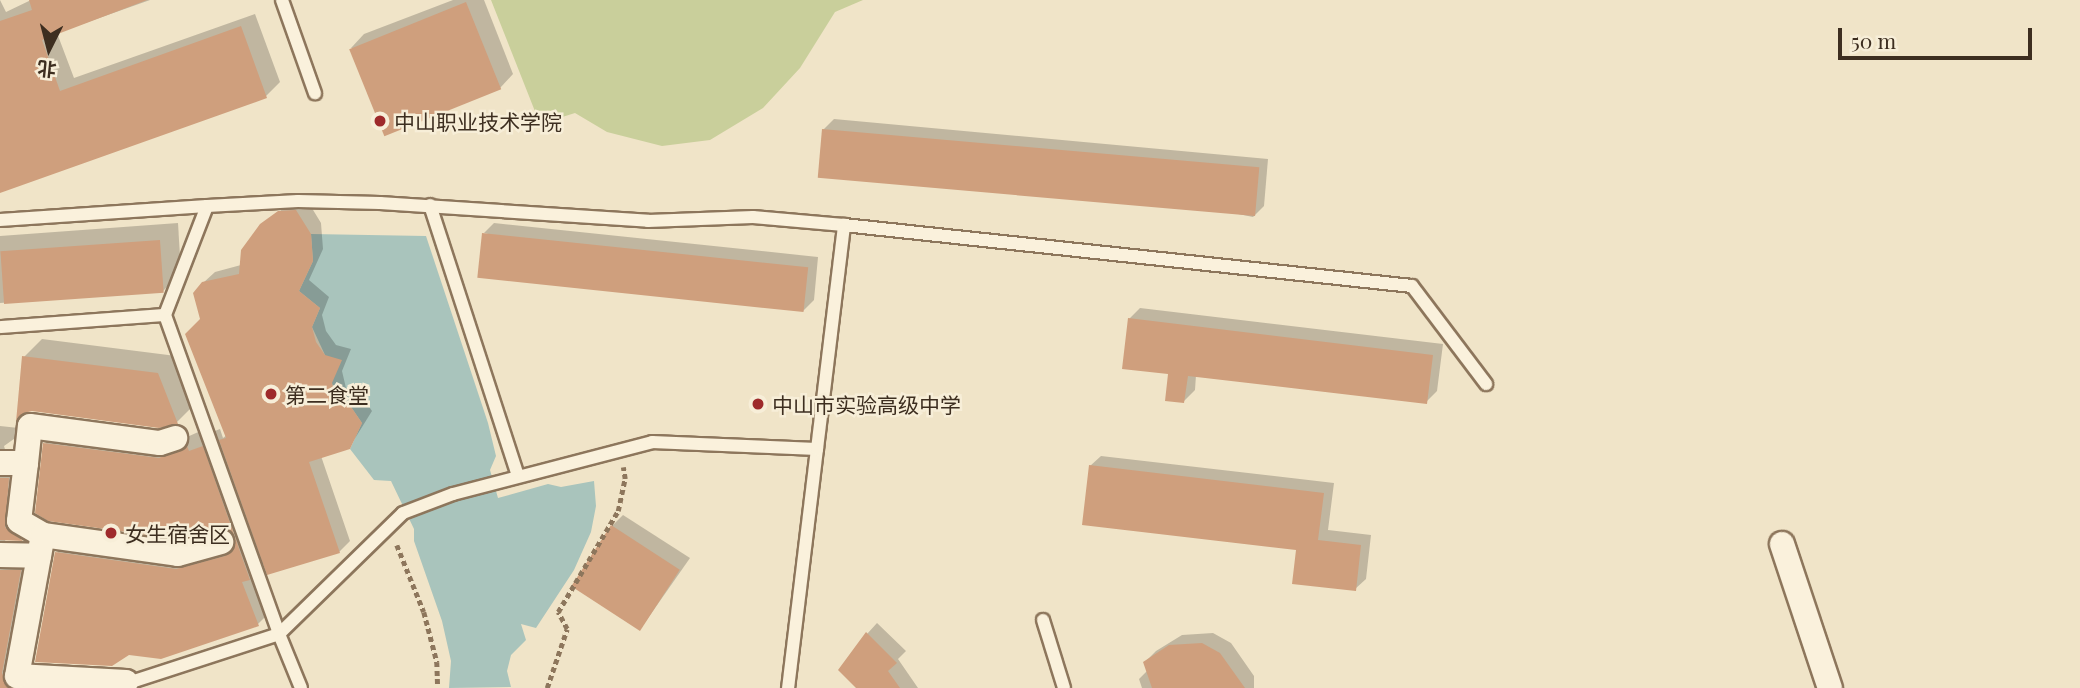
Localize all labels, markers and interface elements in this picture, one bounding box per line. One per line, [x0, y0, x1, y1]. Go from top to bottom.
north arrow [14, 14, 84, 84]
scale bar [1842, 14, 2036, 58]
text: 50 m [1851, 26, 1896, 54]
text: 北 [36, 56, 58, 84]
place label: 中山职业技术学院 [394, 108, 562, 134]
marker: 中山职业技术学院 [372, 113, 388, 129]
place label: 第二食堂 [285, 381, 369, 407]
marker: 第二食堂 [263, 386, 279, 402]
place label: 中山市实验高级中学 [772, 391, 961, 417]
marker: 中山市实验高级中学 [750, 396, 766, 412]
place label: 女生宿舍区 [125, 520, 230, 546]
marker: 女生宿舍区 [103, 525, 119, 541]

